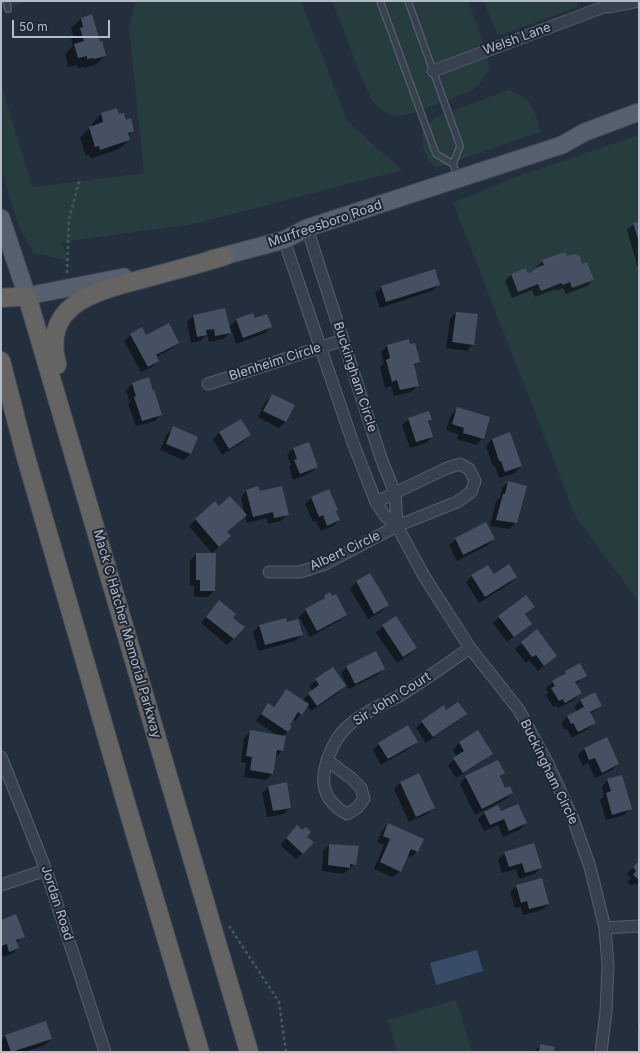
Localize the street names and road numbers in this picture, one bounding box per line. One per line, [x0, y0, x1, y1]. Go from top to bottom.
street label: Welsh Lane [481, 20, 553, 58]
street label: Murfreesboro Road [266, 197, 384, 251]
street label: Buckingham Circle [330, 320, 380, 434]
street label: Blenheim Circle [227, 340, 323, 384]
street label: Mack C Hatcher Memorial Parkway [90, 528, 164, 740]
street label: Albert Circle [307, 528, 383, 574]
street label: Sir John Court [350, 669, 434, 729]
street label: Buckingham Circle [517, 717, 581, 827]
street label: Jordan Road [38, 864, 76, 942]

